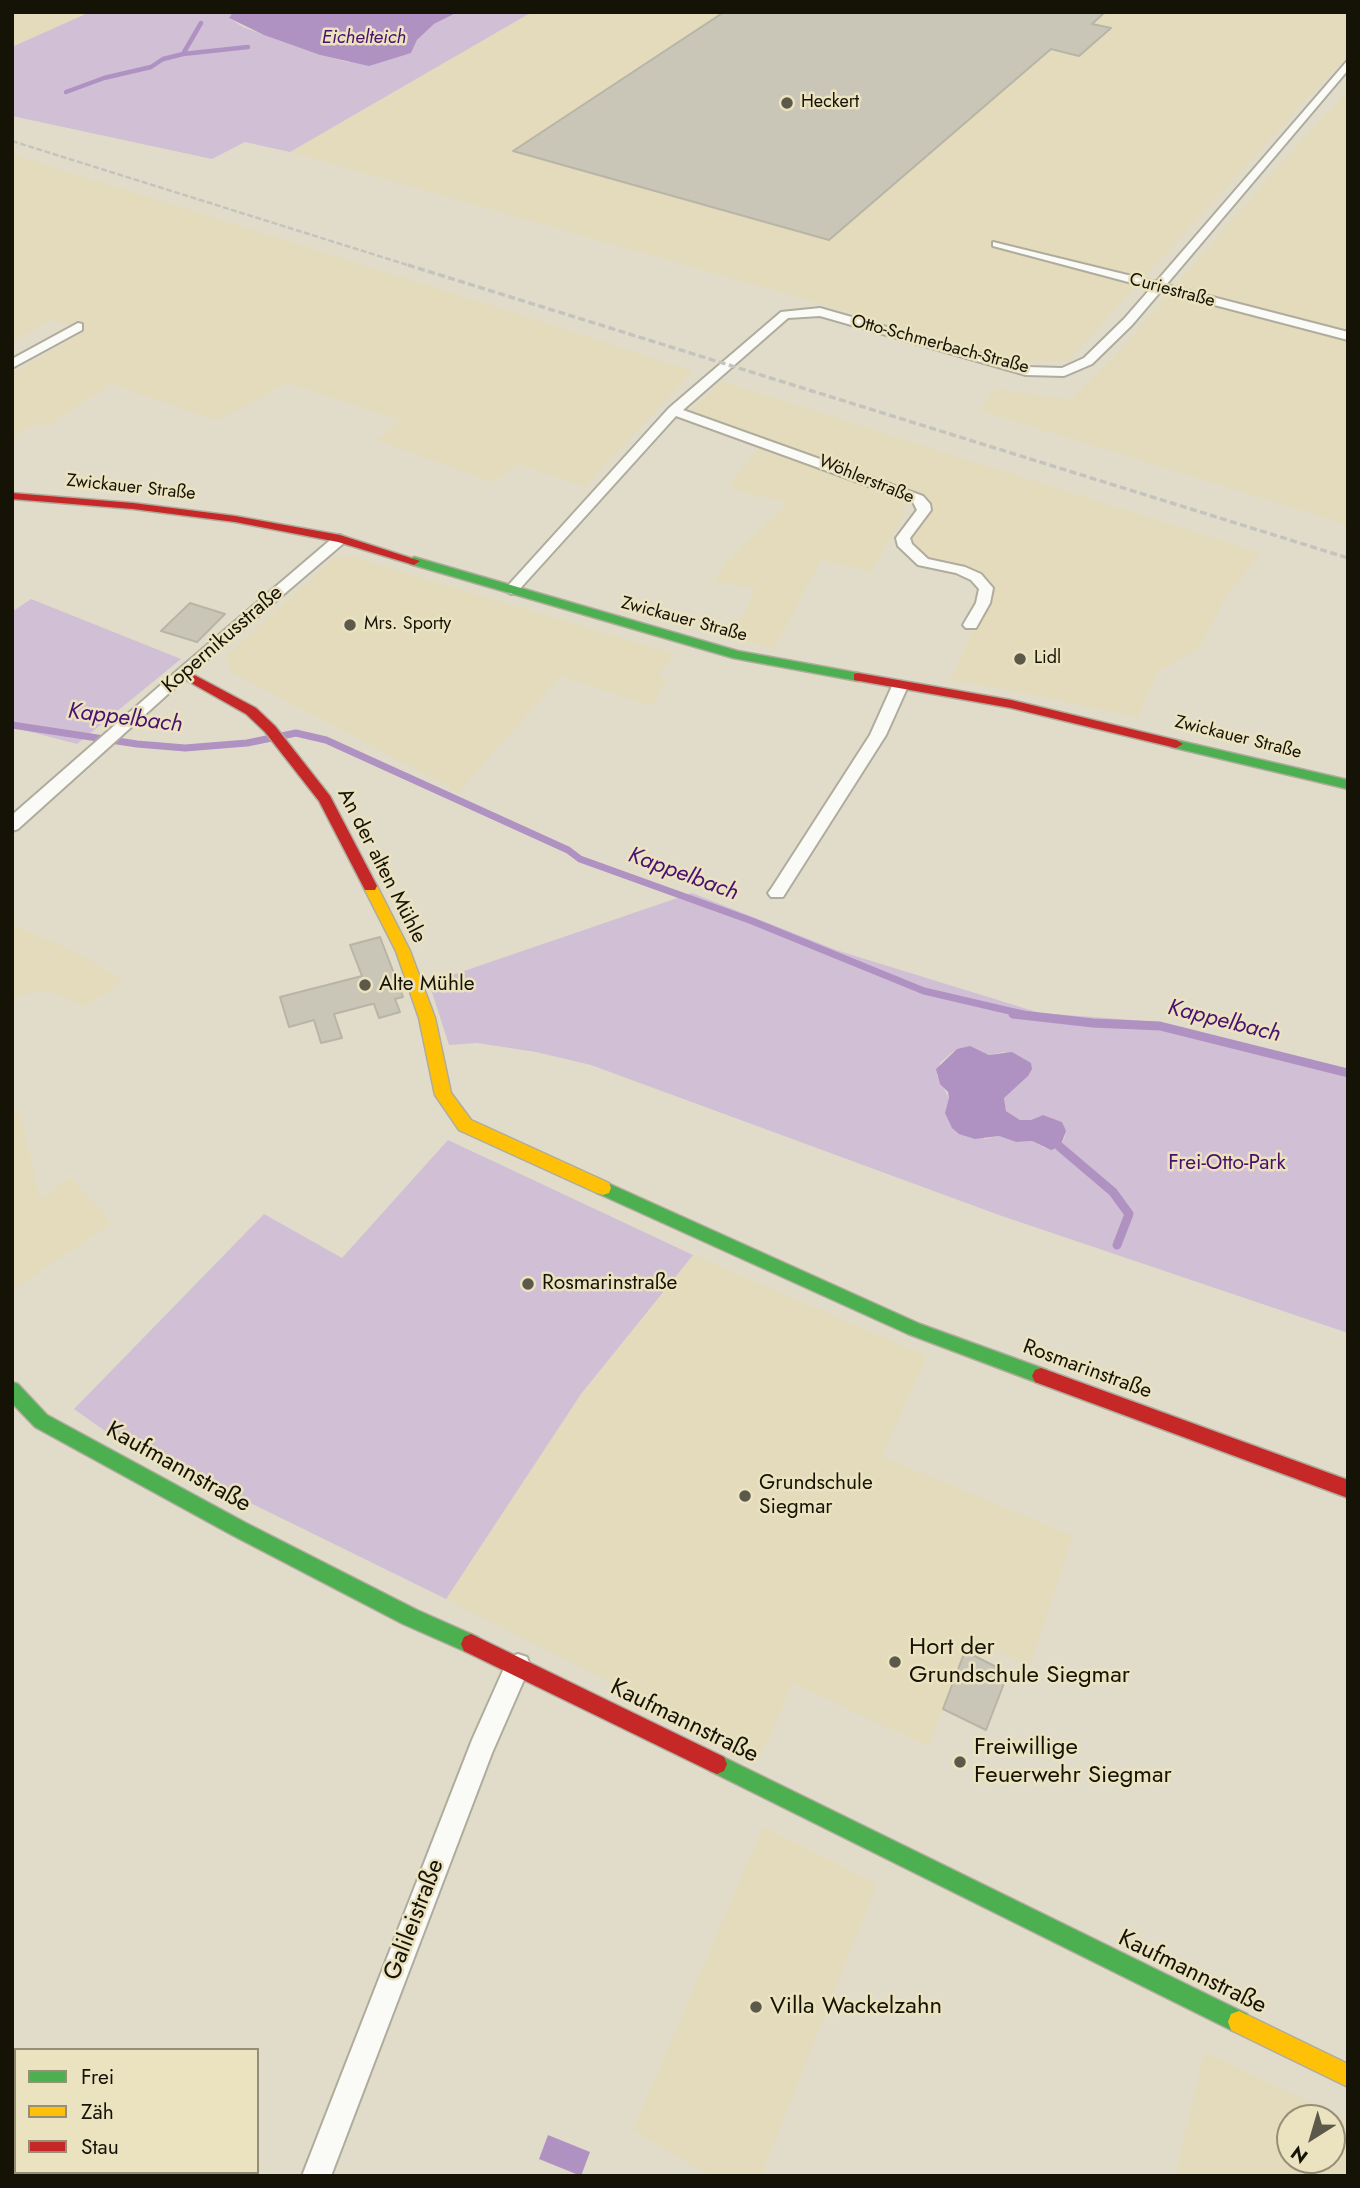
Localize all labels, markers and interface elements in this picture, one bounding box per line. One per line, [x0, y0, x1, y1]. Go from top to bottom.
water label: Eichelteich [322, 27, 406, 49]
place label: Heckert [801, 92, 859, 114]
marker: Heckert [779, 95, 795, 111]
street label: Curiestraße [1127, 269, 1217, 313]
street label: Otto-Schmerbach-Straße [849, 311, 1031, 379]
street label: Wöhlerstraße [815, 451, 917, 509]
street label: Zwickauer Straße [65, 470, 197, 506]
street label: Kopernikusstraße [158, 581, 288, 699]
street label: Zwickauer Straße [619, 593, 749, 647]
place label: Mrs. Sporty [364, 614, 451, 636]
marker: Mrs. Sporty [342, 617, 358, 633]
place label: Lidl [1034, 648, 1061, 670]
marker: Lidl [1012, 651, 1028, 667]
water label: Kappelbach [66, 698, 184, 740]
street label: Zwickauer Straße [1172, 712, 1304, 764]
street label: An der alten Mühle [331, 784, 431, 948]
water label: Kappelbach [624, 842, 742, 908]
place label: Alte Mühle [379, 972, 475, 998]
marker: Alte Mühle [357, 977, 373, 993]
water label: Kappelbach [1165, 995, 1283, 1049]
park label: Frei-Otto-Park [1168, 1151, 1286, 1177]
place label: Rosmarinstraße [542, 1271, 677, 1297]
marker: Rosmarinstraße [520, 1276, 536, 1292]
street label: Rosmarinstraße [1019, 1335, 1155, 1405]
street label: Kaufmannstraße [101, 1416, 255, 1520]
place label: Grundschule Siegmar [759, 1471, 873, 1521]
marker: Grundschule Siegmar [737, 1488, 753, 1504]
place label: Hort der Grundschule Siegmar [909, 1634, 1130, 1690]
marker: Hort der Grundschule Siegmar [887, 1654, 903, 1670]
street label: Kaufmannstraße [605, 1674, 763, 1770]
place label: Freiwillige Feuerwehr Siegmar [974, 1734, 1172, 1790]
marker: Freiwillige Feuerwehr Siegmar [952, 1754, 968, 1770]
street label: Galileistraße [379, 1855, 451, 1985]
street label: Kaufmannstraße [1113, 1925, 1271, 2021]
place label: Villa Wackelzahn [770, 1993, 942, 2021]
marker: Villa Wackelzahn [748, 1999, 764, 2015]
legend [14, 2048, 259, 2174]
text: Frei [81, 2062, 114, 2092]
text: Zäh [81, 2097, 114, 2127]
north arrow [1276, 2104, 1346, 2174]
text: Stau [81, 2132, 119, 2162]
text: N [1285, 2139, 1313, 2170]

